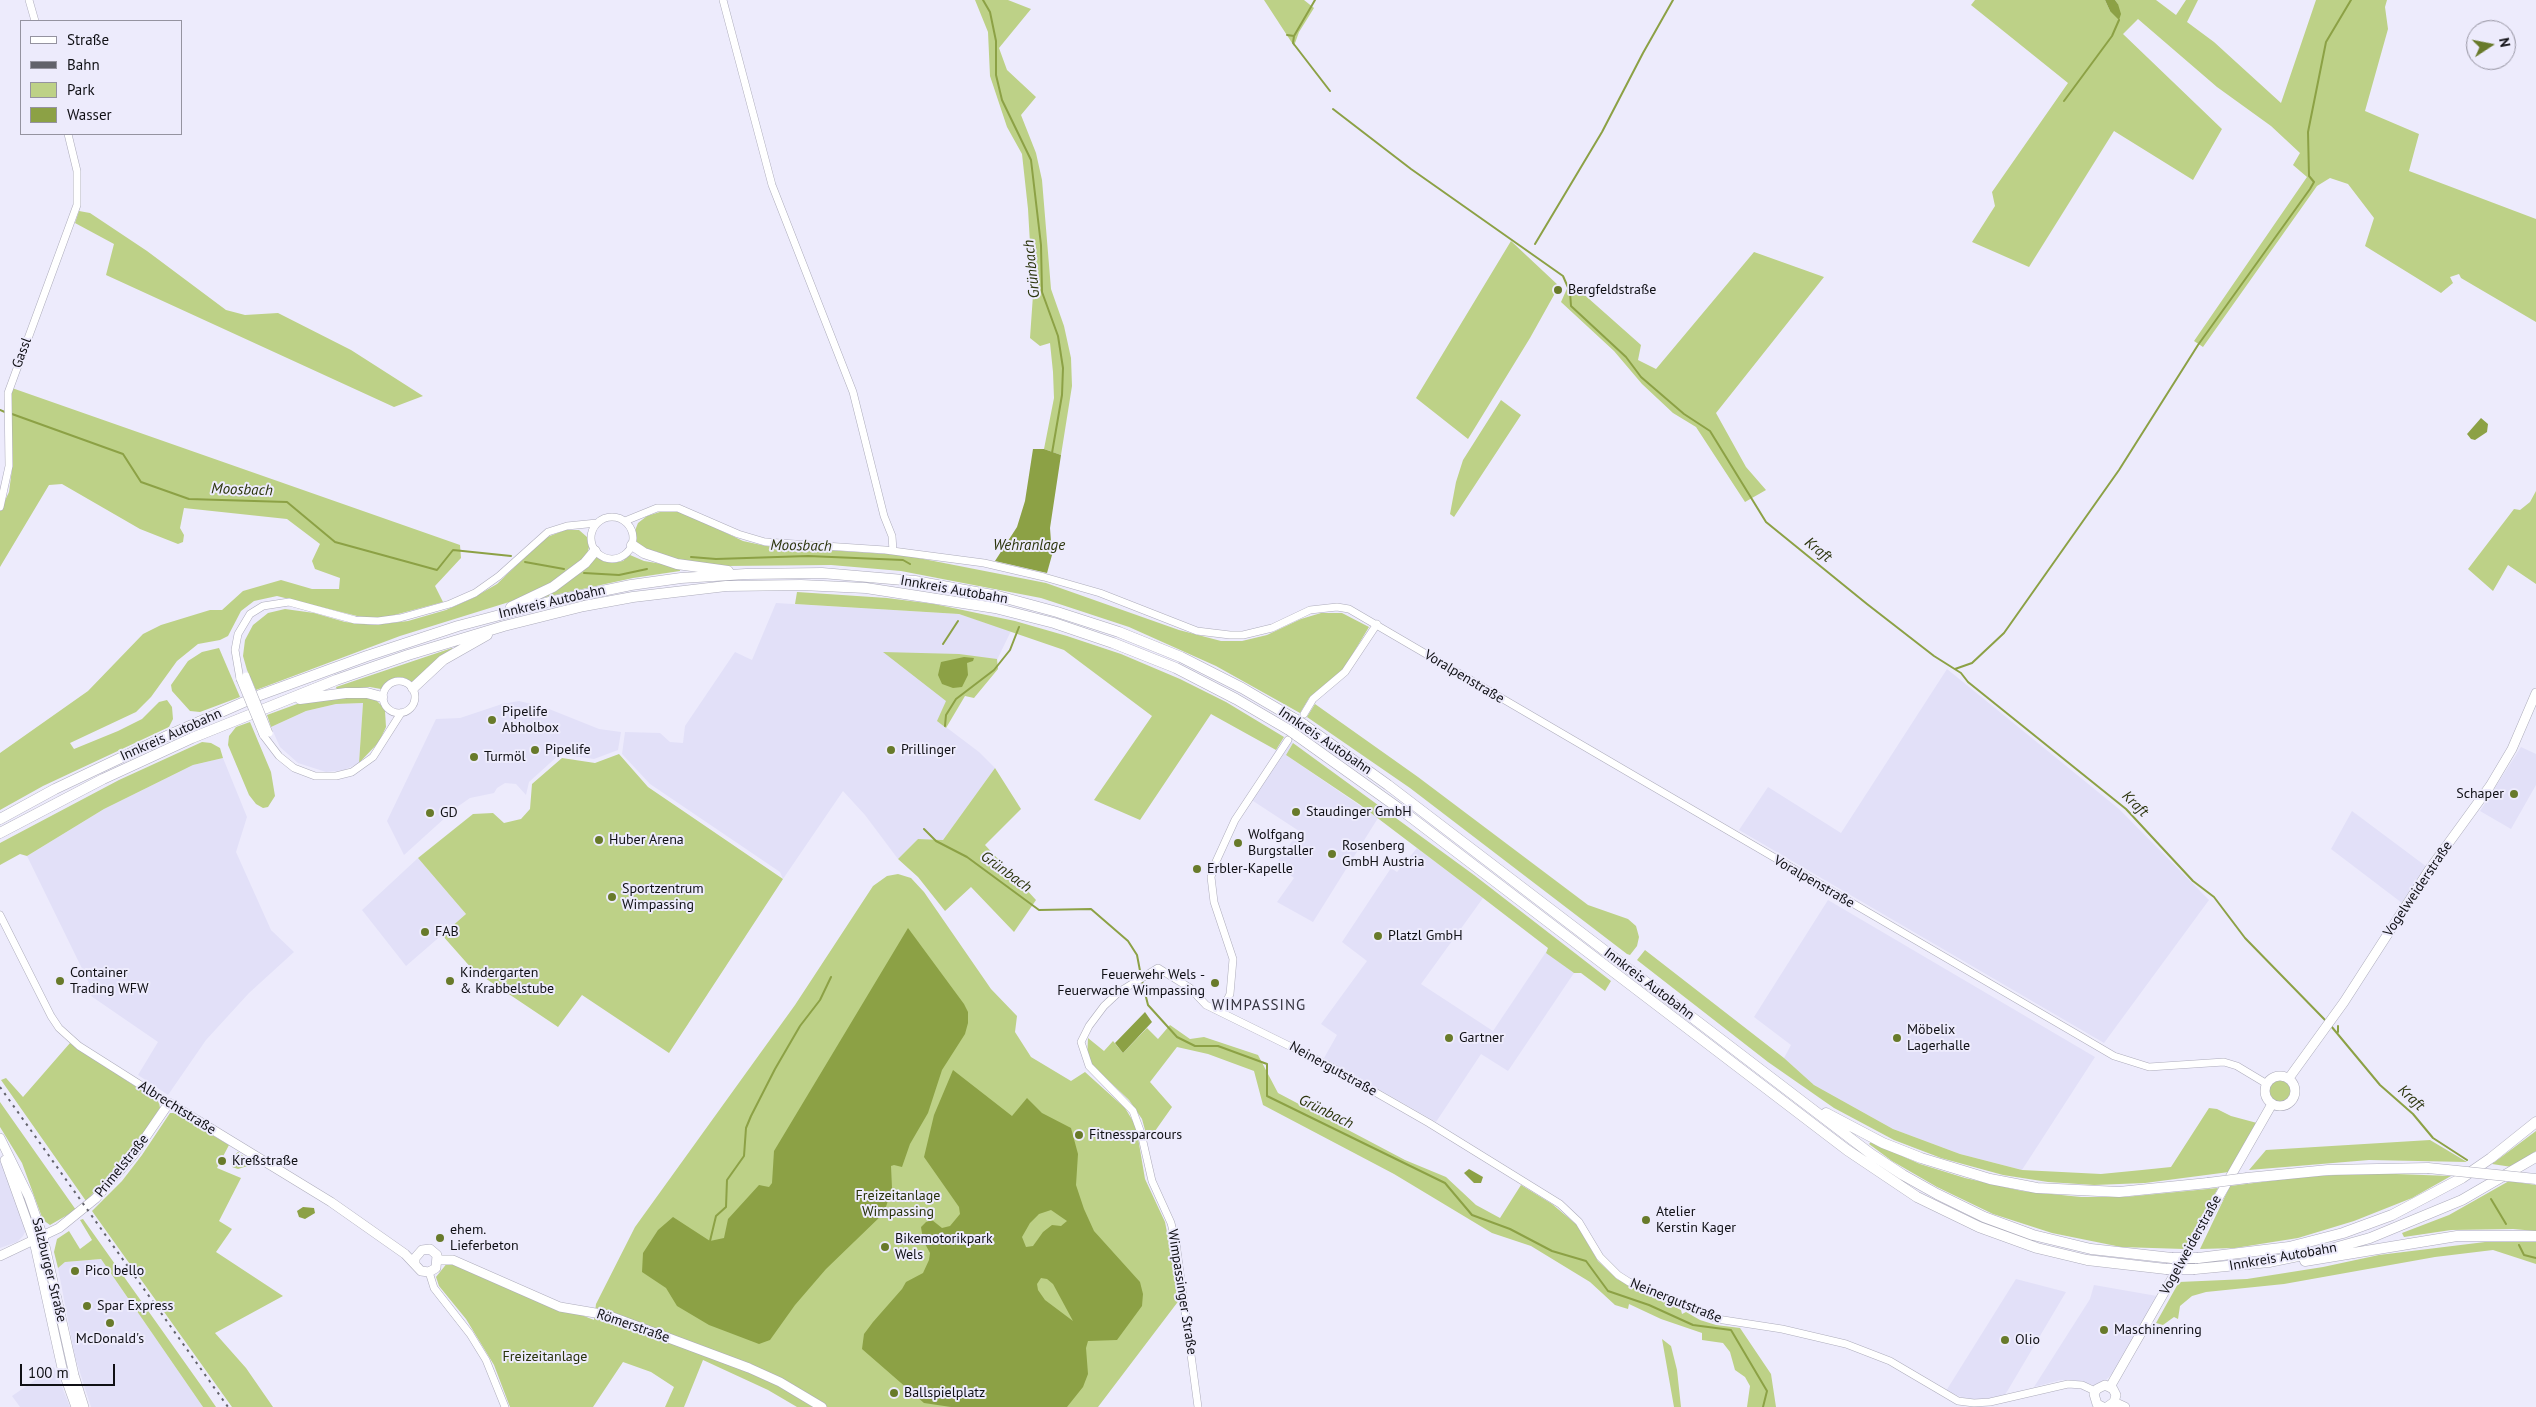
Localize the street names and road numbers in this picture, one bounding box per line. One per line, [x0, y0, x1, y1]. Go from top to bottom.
street label: Gassl [9, 335, 35, 371]
street label: Innkreis Autobahn [899, 572, 1009, 608]
street label: Innkreis Autobahn [497, 582, 607, 622]
street label: Voralpenstraße [1421, 646, 1507, 708]
street label: Innkreis Autobahn [1275, 704, 1375, 778]
street label: Innkreis Autobahn [118, 705, 224, 765]
street label: Vogelweiderstraße [2380, 838, 2456, 940]
street label: Voralpenstraße [1771, 852, 1857, 912]
street label: Innkreis Autobahn [1600, 944, 1698, 1024]
street label: Neinergutstraße [1286, 1038, 1380, 1100]
street label: Albrechtstraße [135, 1078, 219, 1138]
street label: Primelstraße [92, 1131, 152, 1201]
street label: Vogelweiderstraße [2157, 1192, 2225, 1298]
street label: Salzburger Straße [28, 1216, 70, 1324]
street label: Wimpassinger Straße [1164, 1228, 1200, 1356]
street label: Innkreis Autobahn [2228, 1239, 2338, 1275]
street label: Neinergutstraße [1628, 1275, 1724, 1327]
street label: Römerstraße [594, 1306, 672, 1346]

